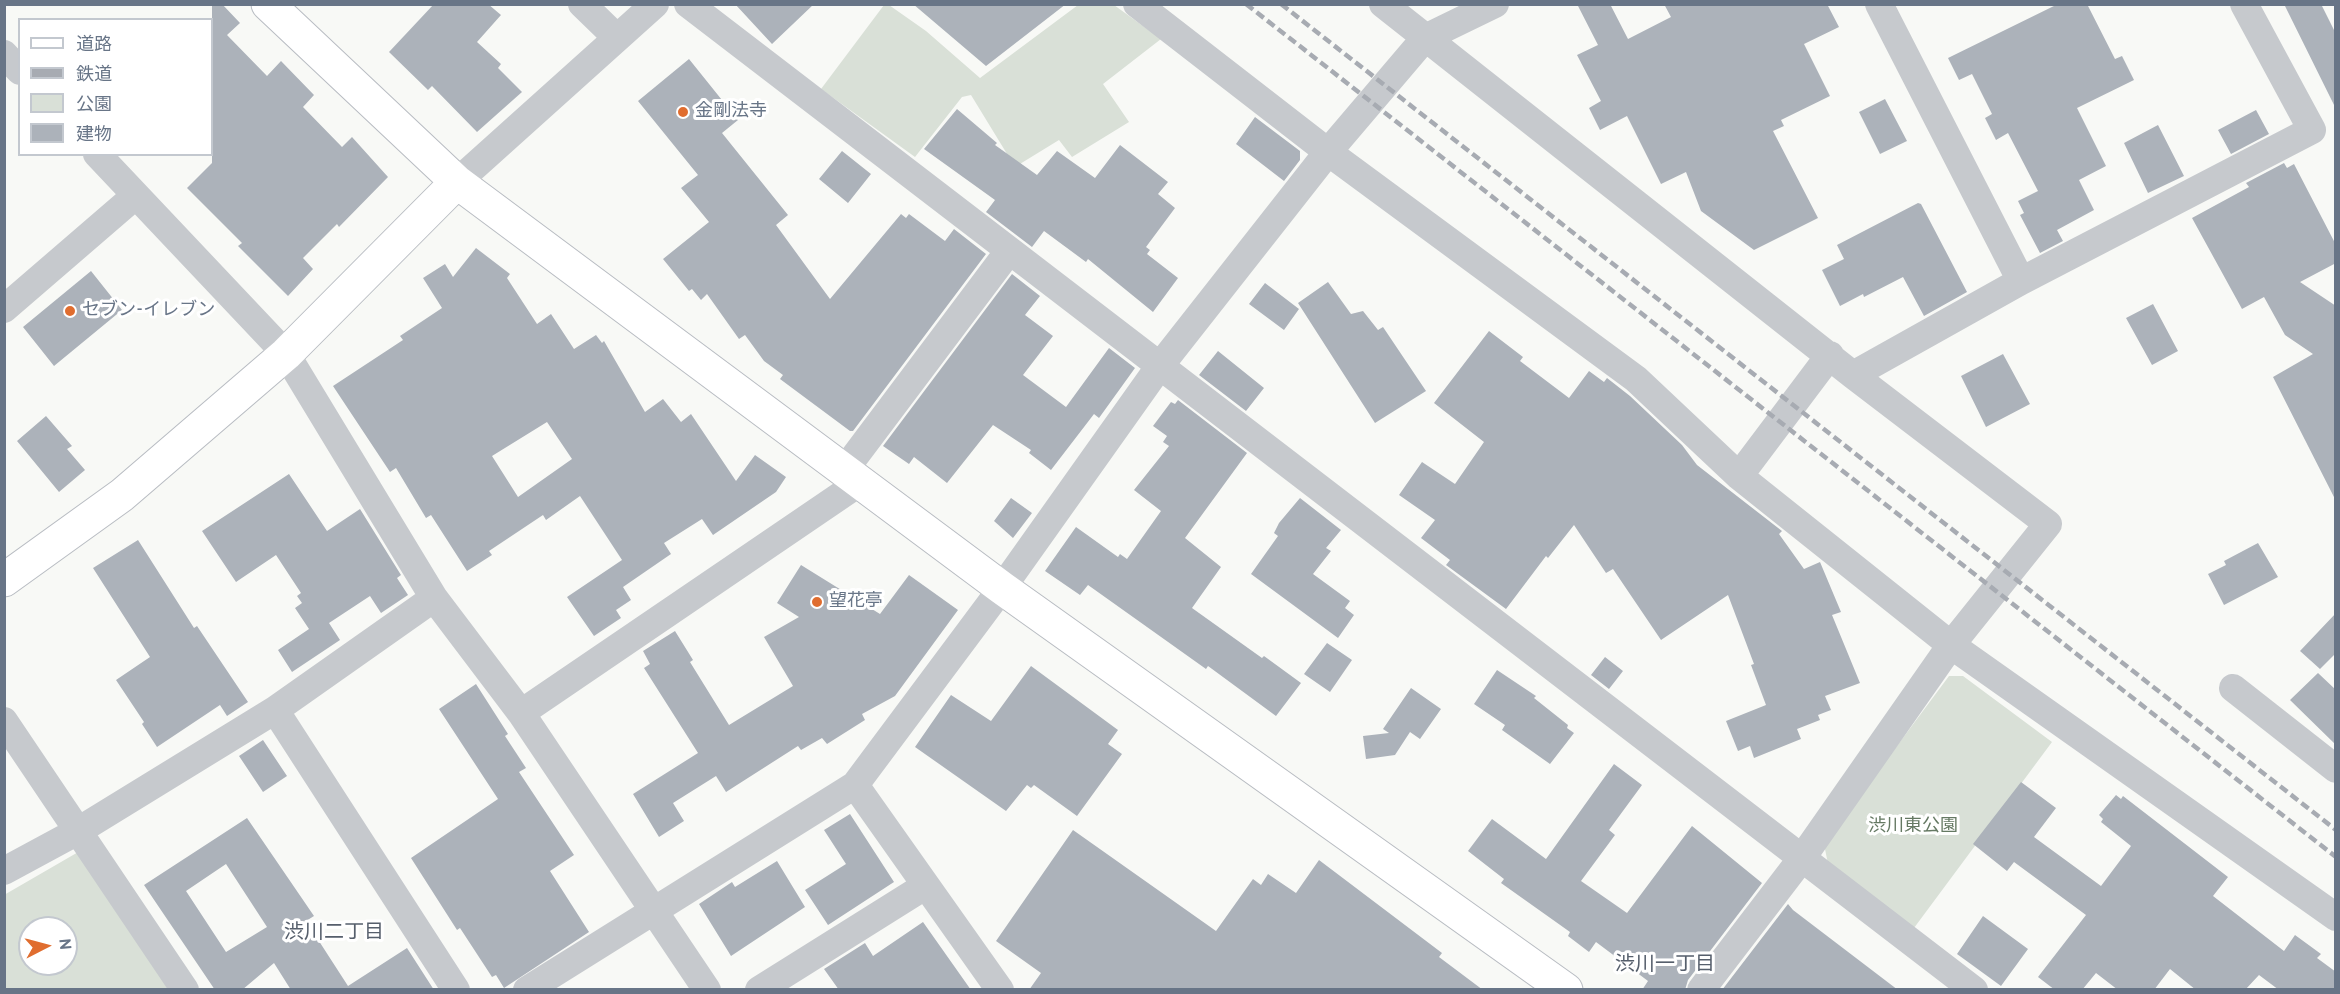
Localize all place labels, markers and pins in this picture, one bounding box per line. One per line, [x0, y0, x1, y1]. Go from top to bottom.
place label: 金剛法寺 [695, 101, 767, 123]
marker: 金剛法寺 [676, 105, 690, 119]
place label: セブン-イレブン [82, 300, 215, 322]
marker: セブン-イレブン [63, 304, 77, 318]
place label: 望花亭 [829, 591, 883, 613]
marker: 望花亭 [810, 595, 824, 609]

